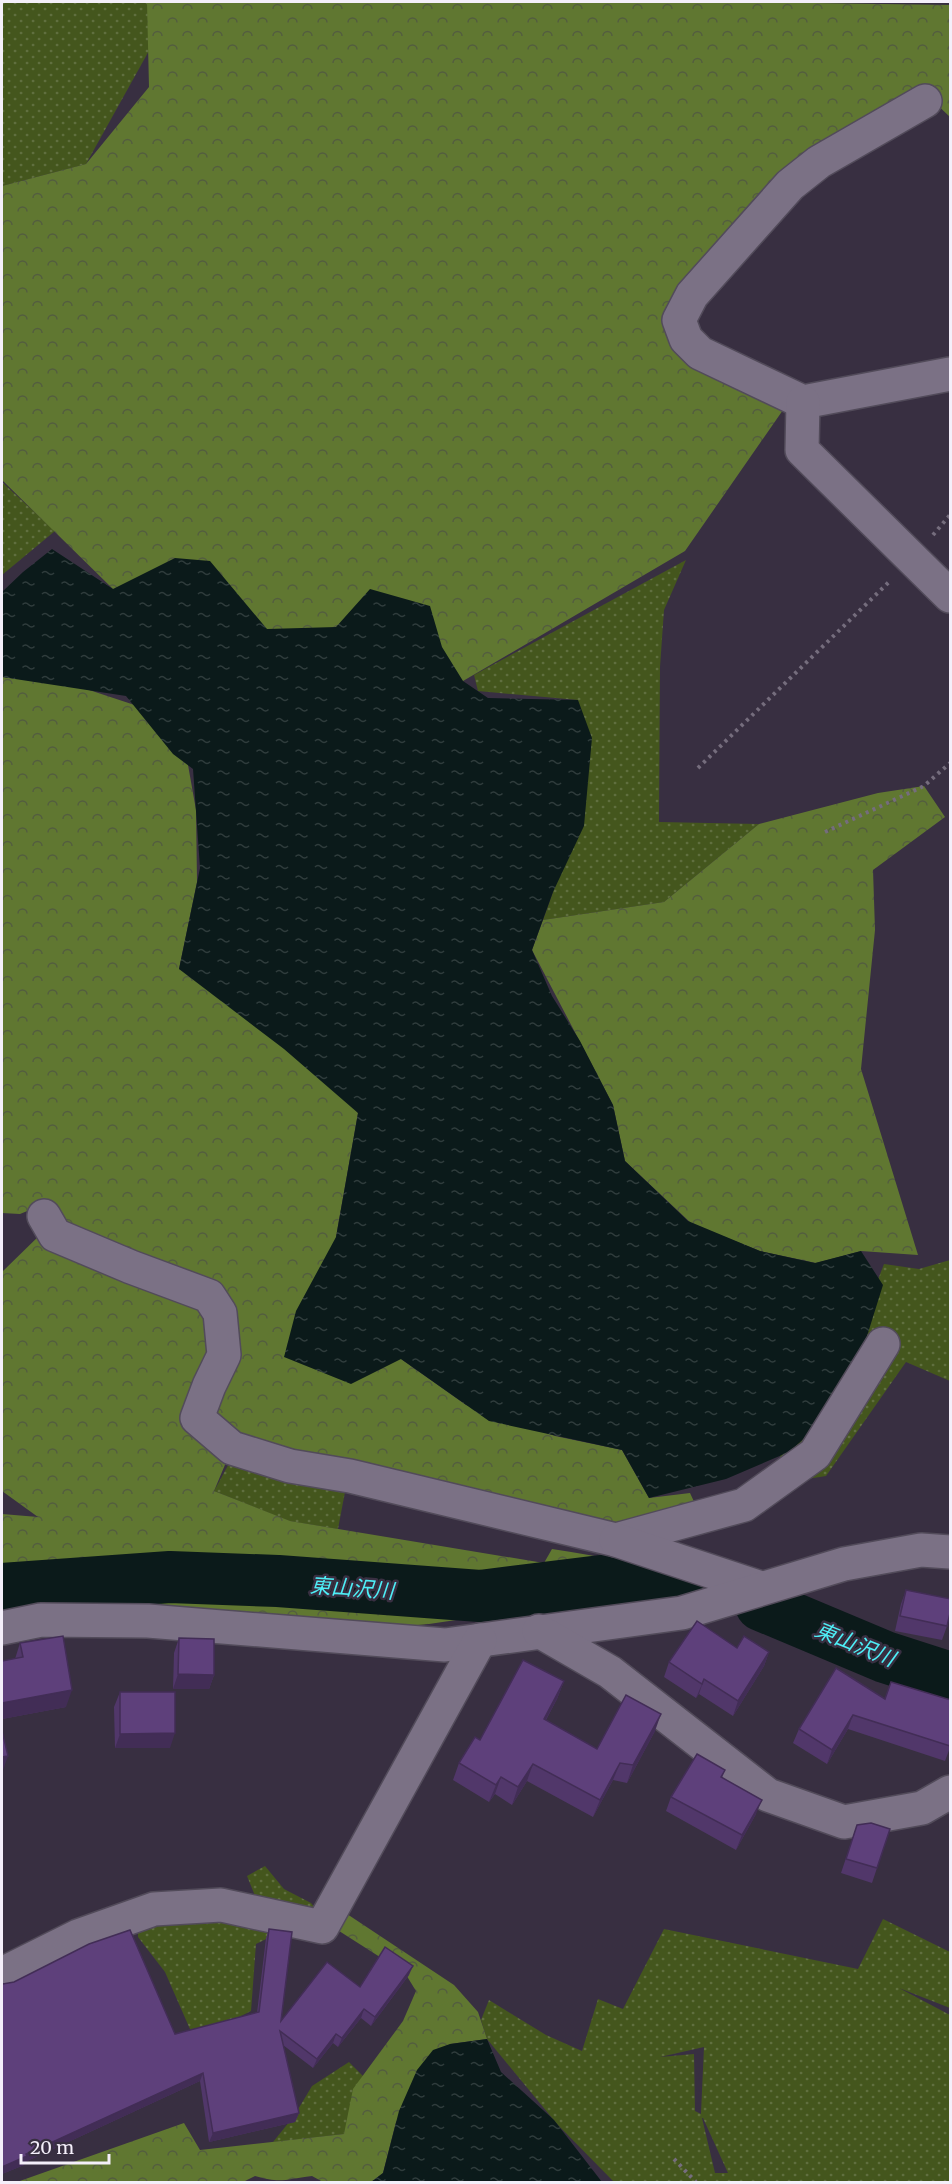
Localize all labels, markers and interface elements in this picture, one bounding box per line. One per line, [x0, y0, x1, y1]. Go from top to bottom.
water label: 東山沢川 [309, 1572, 397, 1605]
water label: 東山沢川 [811, 1616, 901, 1673]
scale bar [21, 2127, 110, 2165]
text: 20 m [30, 2136, 74, 2159]

